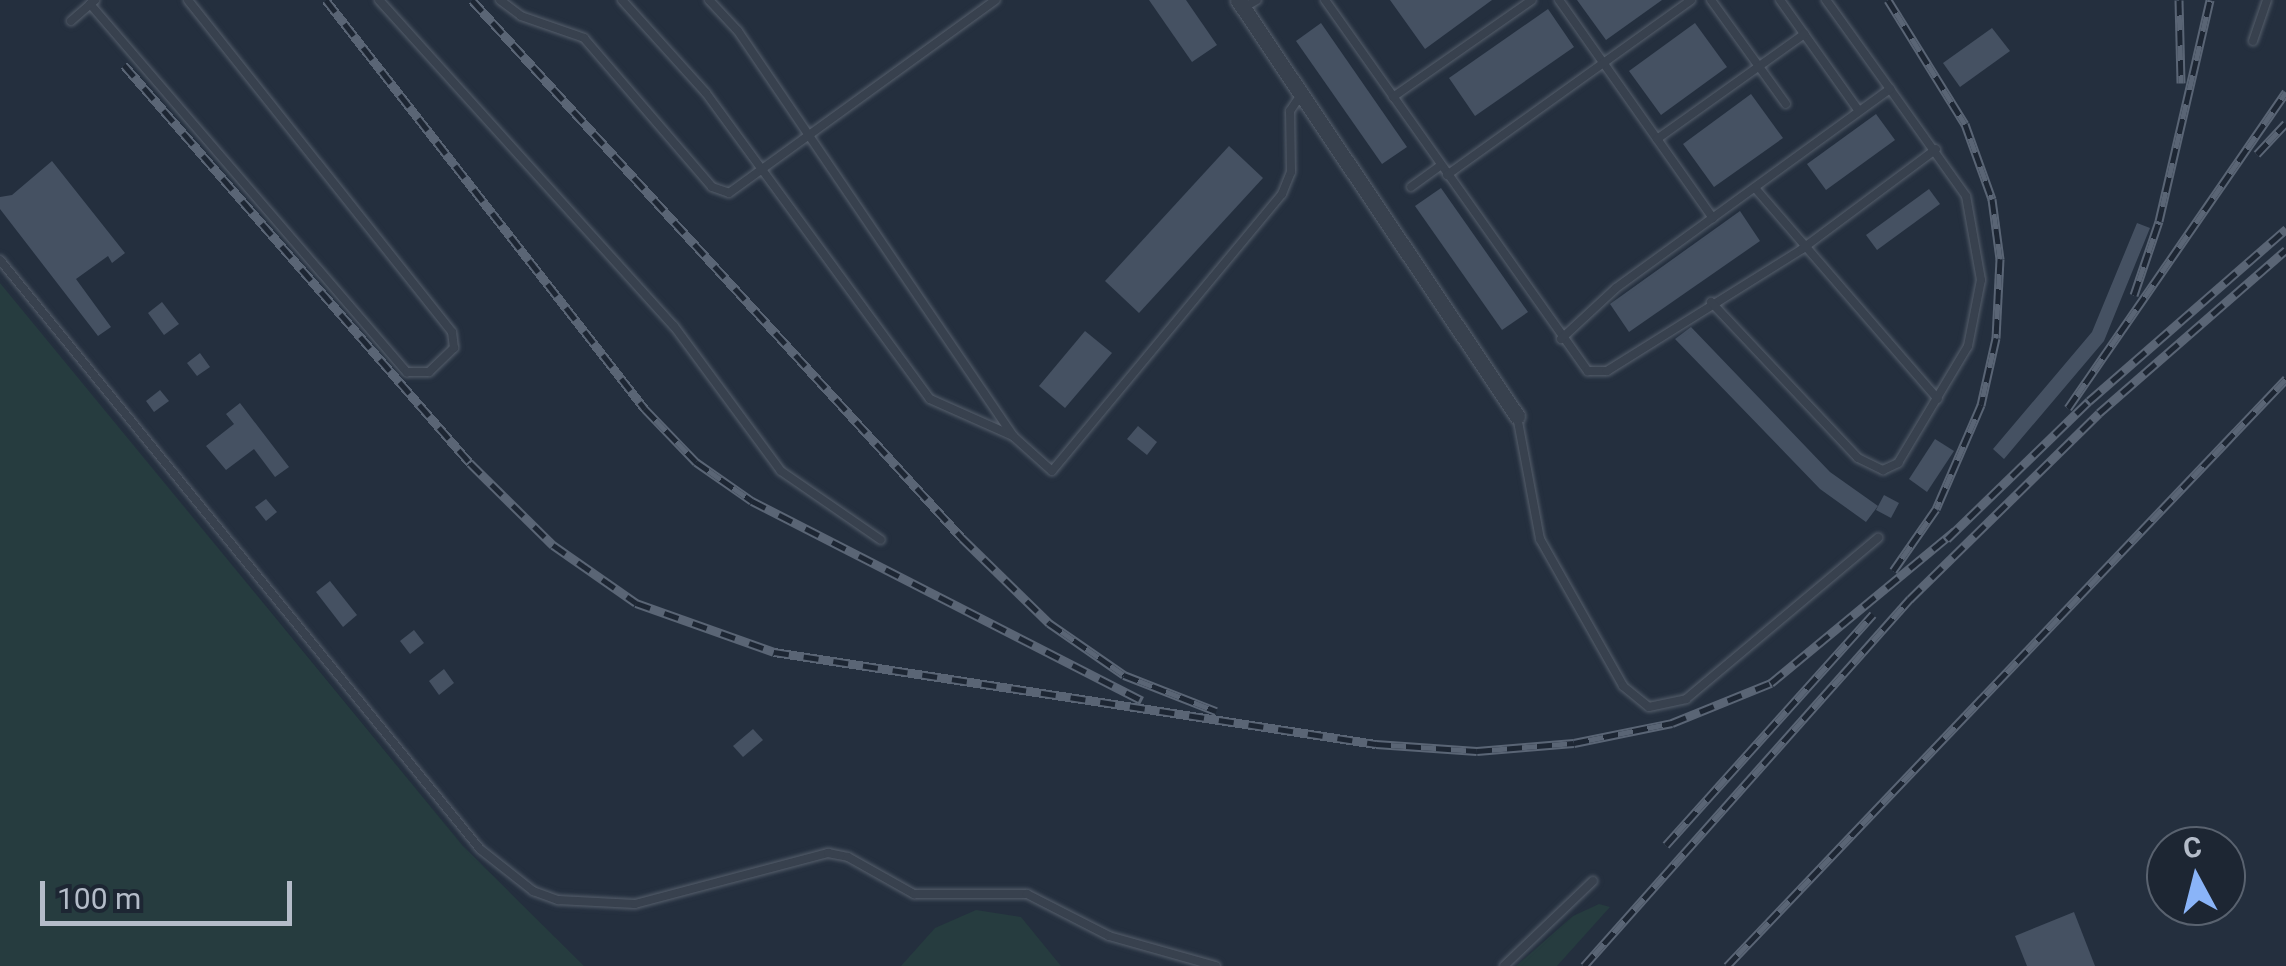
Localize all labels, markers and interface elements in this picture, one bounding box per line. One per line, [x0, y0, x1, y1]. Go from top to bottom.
north arrow [2146, 826, 2246, 926]
text: С [2181, 830, 2204, 865]
scale bar [45, 861, 298, 923]
text: 100 m [57, 881, 141, 916]

